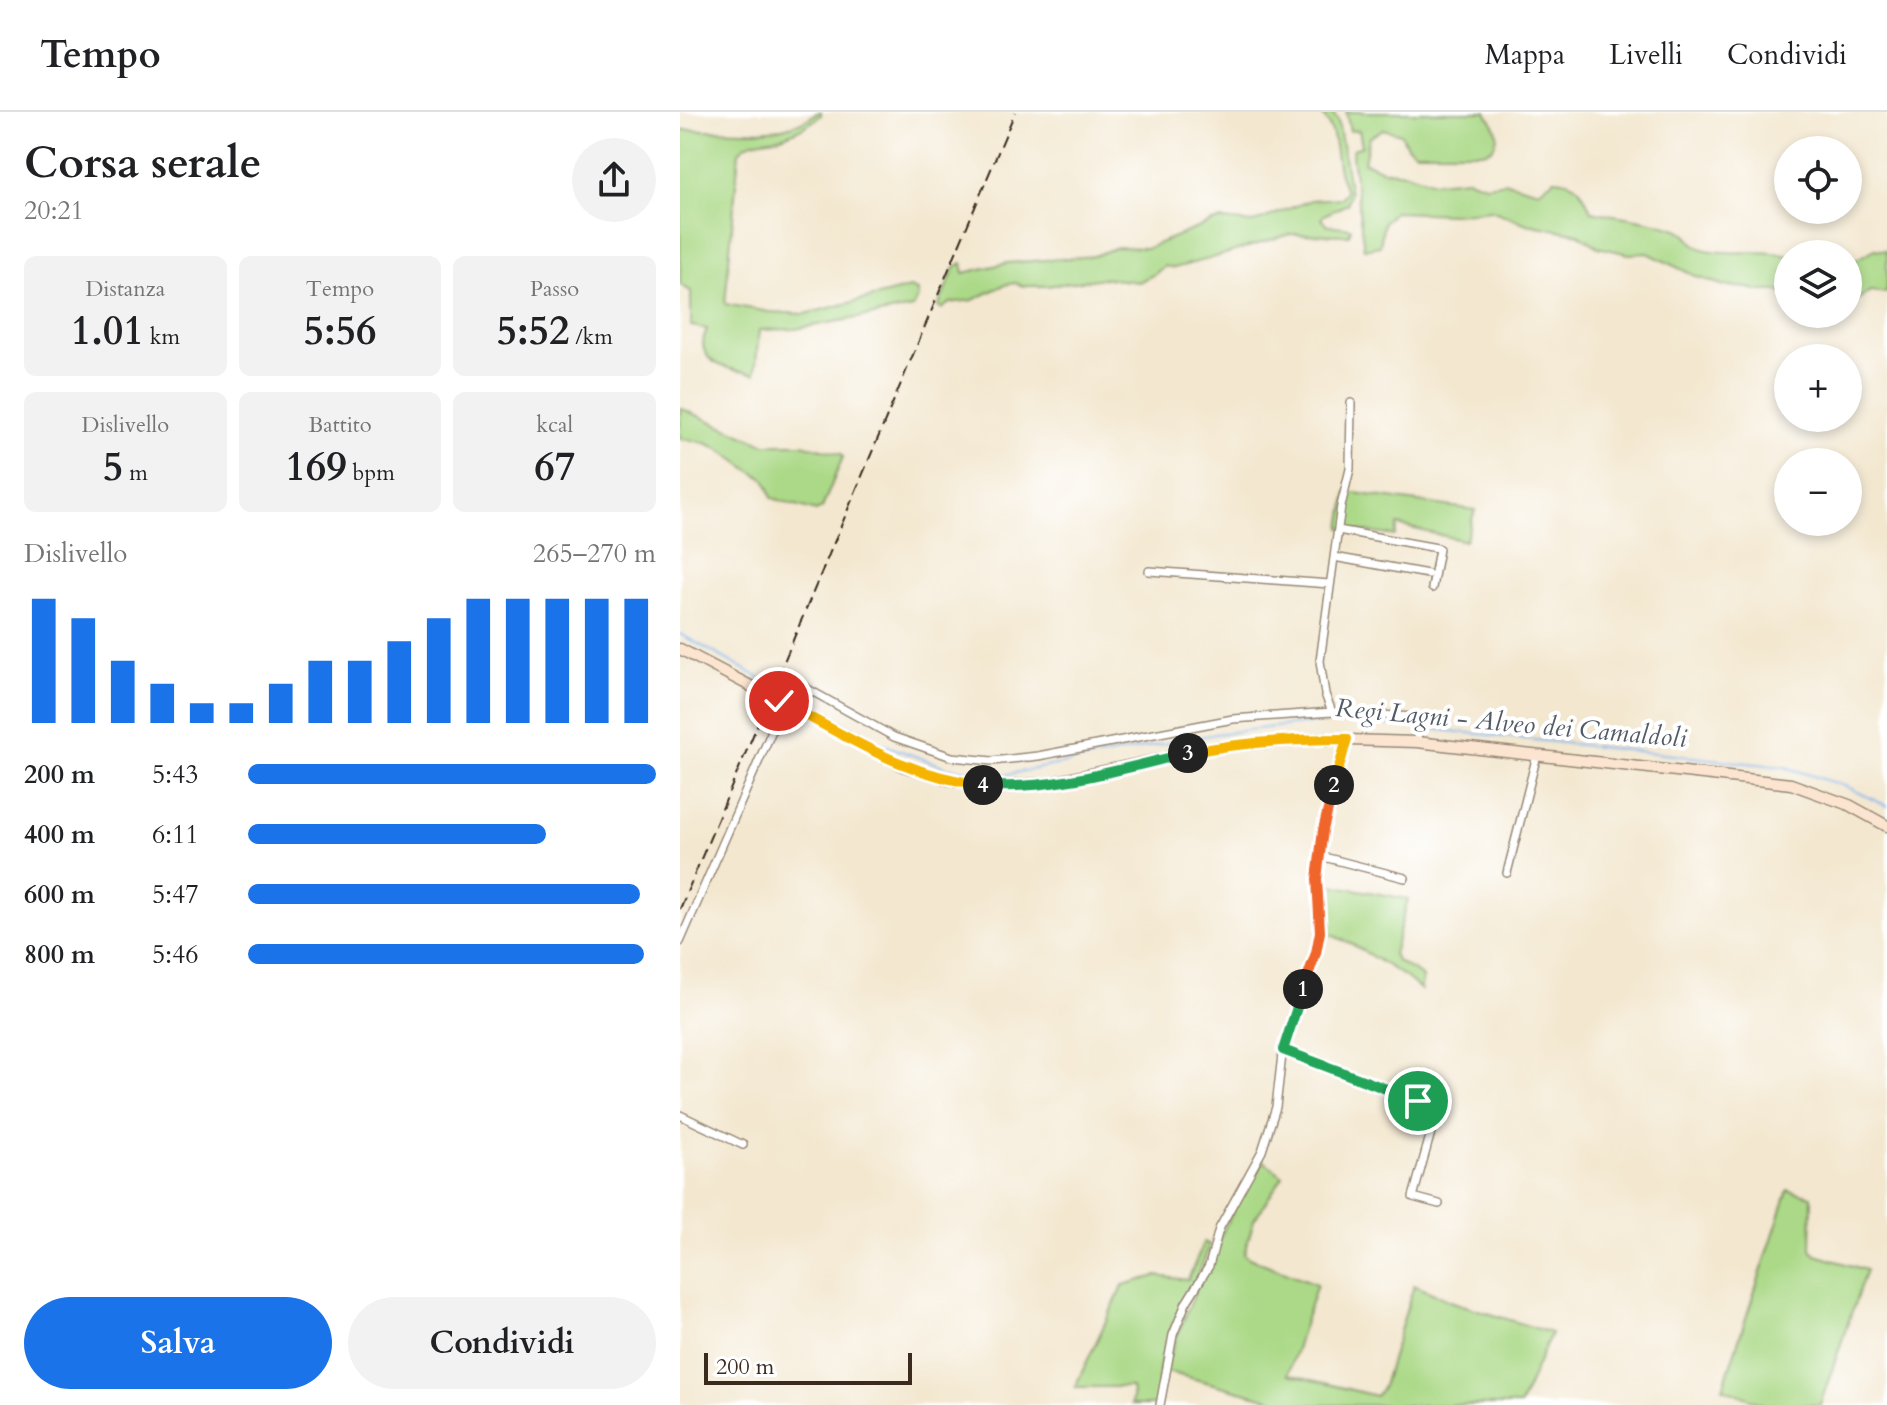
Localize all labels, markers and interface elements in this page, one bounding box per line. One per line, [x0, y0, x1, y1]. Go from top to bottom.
text: Tempo [40, 29, 161, 81]
text: Mappa [1485, 36, 1565, 74]
text: Livelli [1609, 36, 1683, 74]
text: Condividi [1727, 36, 1847, 74]
text: Corsa serale [24, 133, 261, 193]
map controls [1774, 136, 1862, 536]
button: locate [1774, 136, 1862, 224]
button: share [572, 138, 656, 222]
text: 20:21 [24, 193, 84, 228]
button: layers [1774, 240, 1862, 328]
text: Distanza [85, 274, 165, 304]
text: Tempo [306, 274, 374, 304]
text: Passo [530, 274, 579, 304]
text: 1.01 [71, 304, 144, 359]
text: 5:56 [303, 304, 377, 359]
text: 5:52 [496, 304, 569, 359]
text: km [144, 322, 180, 352]
text: /km [569, 322, 613, 352]
button: + [1774, 344, 1862, 432]
text: Dislivello [82, 410, 169, 440]
text: Battito [308, 410, 372, 440]
text: kcal [536, 410, 573, 440]
text: 5 [103, 440, 123, 495]
text: 169 [285, 440, 347, 495]
text: 67 [534, 440, 575, 495]
button: − [1774, 448, 1862, 536]
text: m [123, 458, 148, 488]
text: bpm [347, 458, 395, 488]
text: Dislivello [24, 536, 127, 571]
text: 265–270 m [533, 536, 656, 571]
pin [745, 667, 813, 735]
icon: check [757, 679, 801, 723]
water label: Regi Lagni - Alveo dei Camaldoli [1334, 690, 1689, 756]
pin: 3 [1168, 733, 1208, 773]
text: 3 [1182, 738, 1194, 768]
text: 200 m [24, 757, 95, 792]
text: 5:43 [152, 757, 199, 792]
pin: 4 [963, 765, 1003, 805]
pin: 2 [1314, 765, 1354, 805]
text: 4 [977, 770, 989, 800]
text: 2 [1328, 770, 1340, 800]
text: 400 m [24, 817, 95, 852]
text: 6:11 [152, 817, 199, 852]
text: 600 m [24, 877, 95, 912]
text: 5:47 [152, 877, 199, 912]
text: 800 m [24, 937, 95, 972]
text: 5:46 [152, 937, 199, 972]
pin: 1 [1283, 969, 1323, 1009]
text: 1 [1297, 974, 1309, 1004]
pin [1384, 1067, 1452, 1135]
icon: arrive [1396, 1079, 1440, 1123]
button: Salva [24, 1297, 332, 1389]
button: Condividi [348, 1297, 656, 1389]
scale bar [704, 1349, 912, 1385]
text: 200 m [716, 1352, 774, 1382]

